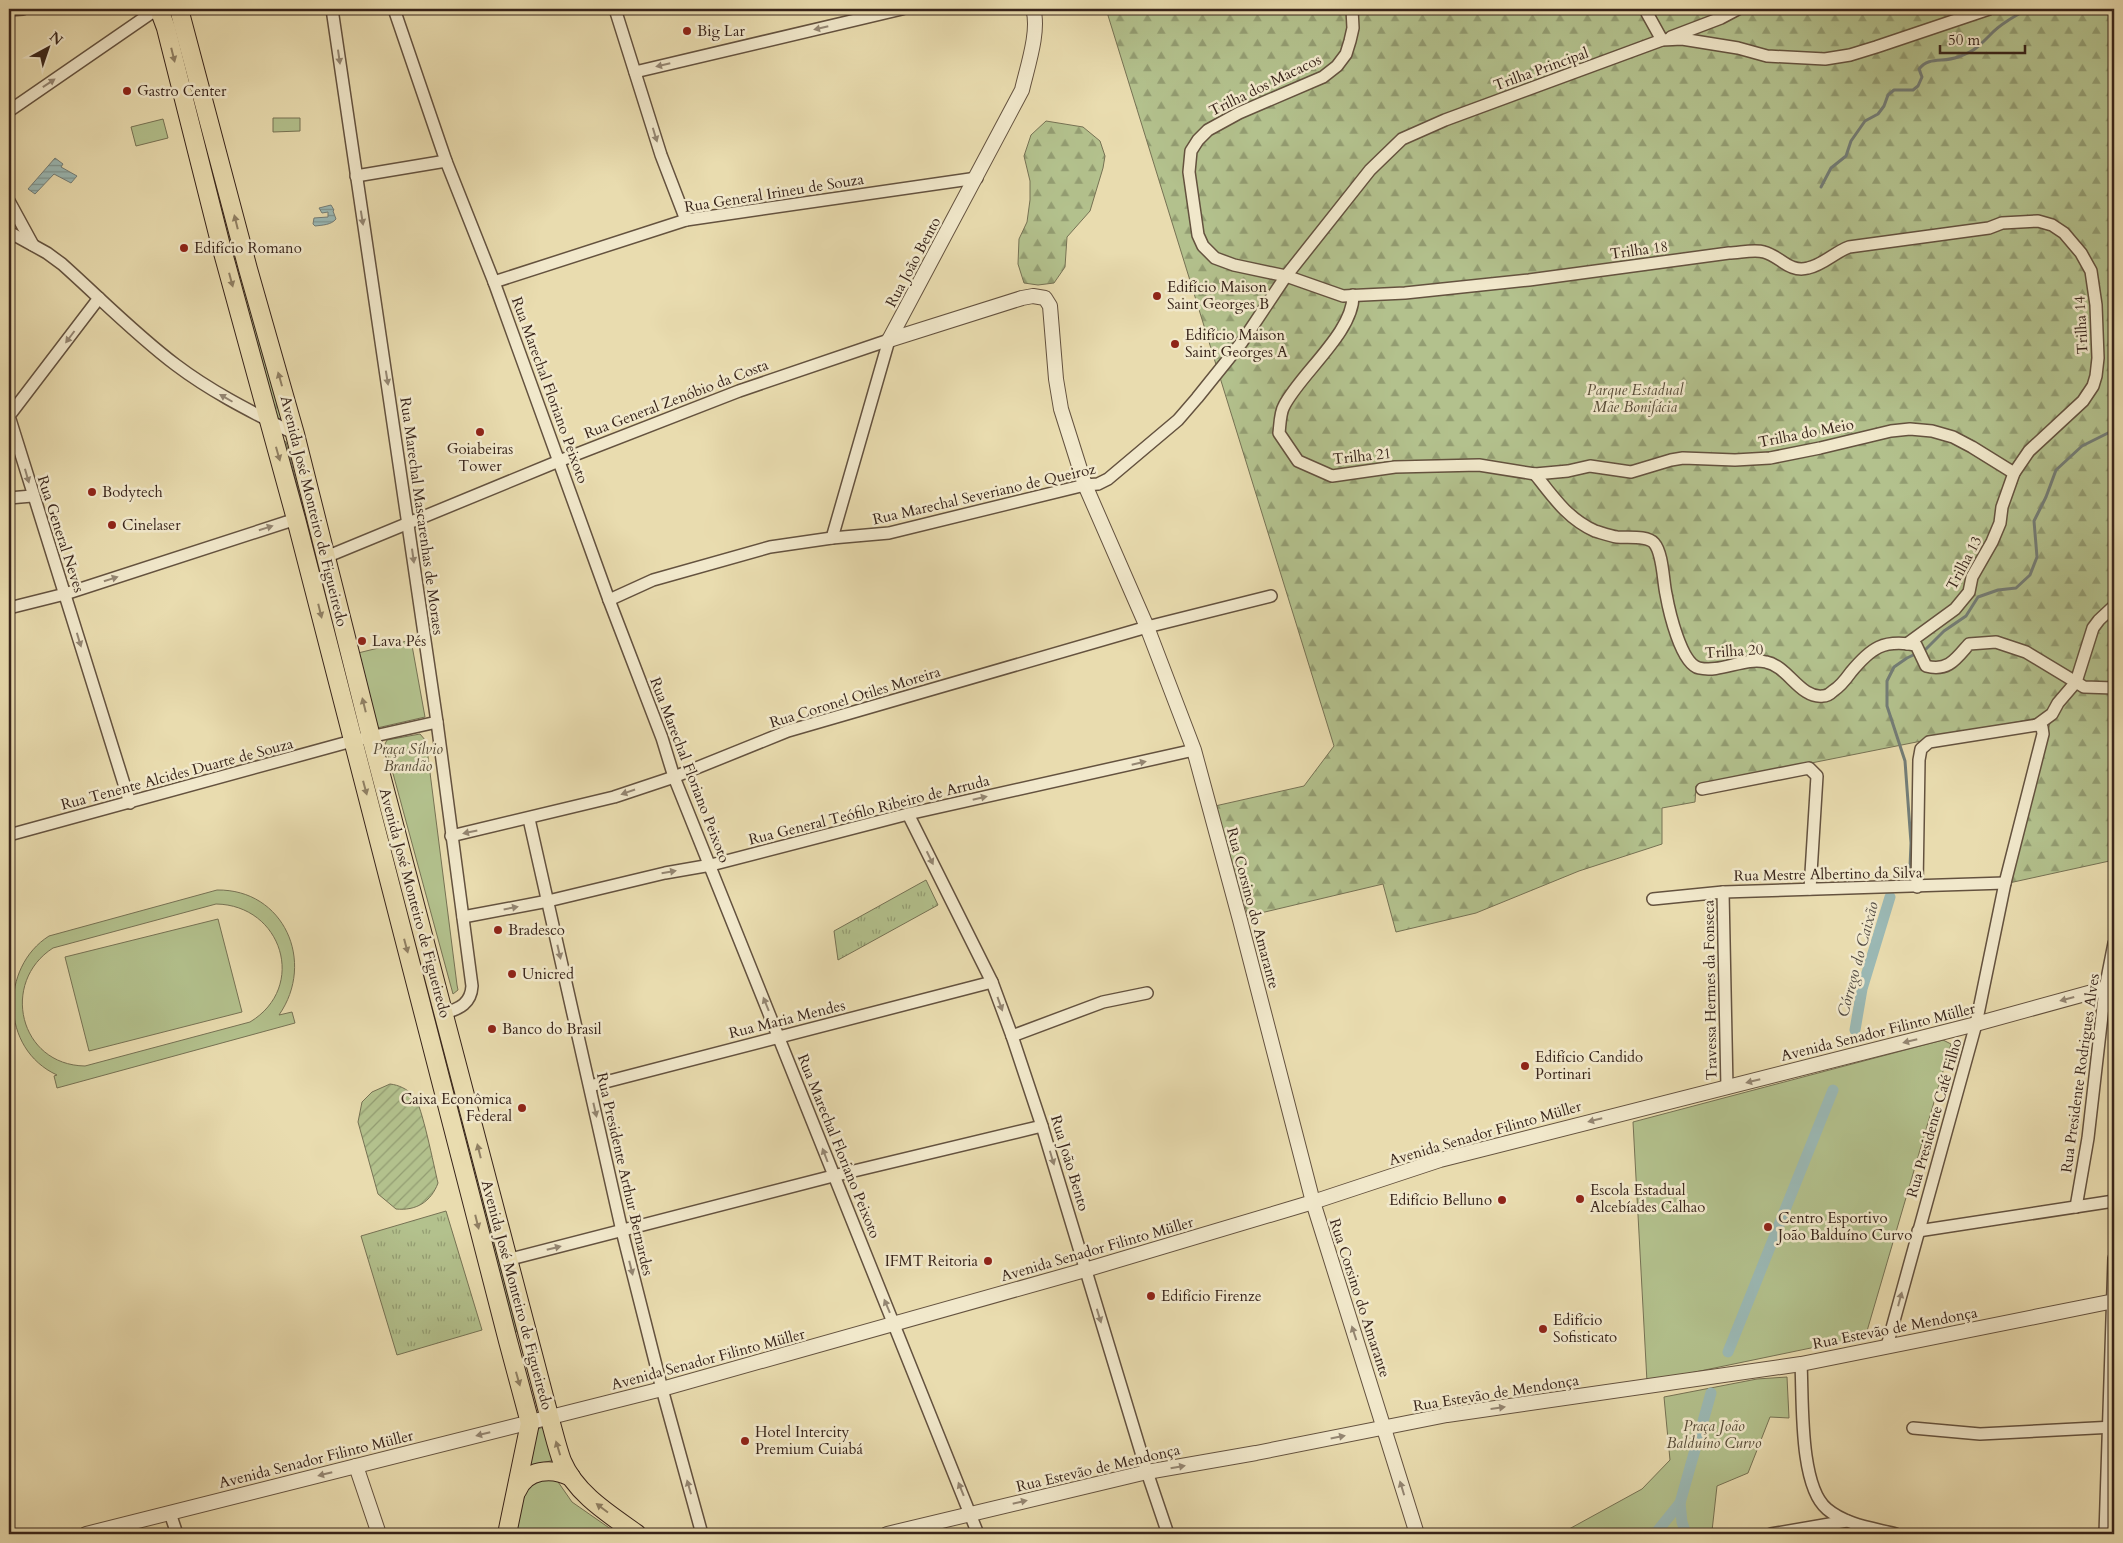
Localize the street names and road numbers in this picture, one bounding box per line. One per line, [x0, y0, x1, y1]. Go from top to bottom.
street label: Trilha Principal [1491, 42, 1591, 95]
street label: Trilha dos Macacos [1206, 49, 1324, 121]
street label: Rua General Irineu de Souza [683, 169, 866, 217]
street label: Rua João Bento [881, 213, 945, 311]
street label: Trilha 18 [1609, 236, 1669, 264]
street label: Rua Marechal Floriano Peixoto [507, 294, 593, 486]
street label: Trilha 14 [2069, 295, 2093, 355]
street label: Rua General Zenóbio da Costa [581, 354, 771, 443]
street label: Avenida José Monteiro de Figueiredo [276, 394, 352, 628]
street label: Rua Marechal Mascarenhas de Moraes [395, 396, 449, 636]
street label: Trilha do Meio [1757, 414, 1855, 452]
street label: Trilha 21 [1332, 443, 1392, 469]
street label: Rua Marechal Severiano de Queiroz [871, 459, 1098, 529]
street label: Rua General Neves [33, 473, 89, 595]
street label: Trilha 13 [1941, 532, 1987, 594]
street label: Trilha 20 [1704, 639, 1764, 663]
street label: Rua Coronel Otiles Moreira [767, 661, 943, 733]
street label: Rua Marechal Floriano Peixoto [645, 674, 735, 866]
street label: Rua Tenente Alcides Duarte de Souza [59, 733, 296, 815]
street label: Rua General Teófilo Ribeiro de Arruda [746, 770, 992, 850]
street label: Avenida José Monteiro de Figueiredo [375, 786, 455, 1020]
street label: Rua Corsino do Amarante [1222, 825, 1284, 991]
street label: Rua Mestre Albertino da Silva [1733, 862, 1923, 886]
street label: Travessa Hermes da Fonseca [1698, 899, 1722, 1080]
street label: Rua Presidente Rodrigues Alves [2056, 972, 2104, 1174]
street label: Rua Maria Mendes [727, 995, 847, 1043]
street label: Avenida Senador Filinto Müller [1779, 998, 1978, 1066]
street label: Rua Presidente Café Filho [1902, 1036, 1966, 1200]
street label: Rua Marechal Floriano Peixoto [793, 1051, 885, 1241]
street label: Rua Presidente Arthur Bernardes [592, 1070, 658, 1278]
street label: Avenida Senador Filinto Müller [1386, 1096, 1584, 1170]
street label: Rua João Bento [1046, 1113, 1094, 1213]
street label: Avenida José Monteiro de Figueiredo [477, 1178, 557, 1412]
street label: Avenida Senador Filinto Müller [998, 1212, 1196, 1286]
street label: Rua Corsino do Amarante [1325, 1216, 1395, 1380]
street label: Rua Estevão de Mendonça [1811, 1302, 1980, 1354]
street label: Avenida Senador Filinto Müller [609, 1323, 808, 1395]
street label: Rua Estevão de Mendonça [1412, 1370, 1581, 1416]
street label: Avenida Senador Filinto Müller [217, 1425, 416, 1493]
street label: Rua Estevão de Mendonça [1014, 1439, 1182, 1497]

